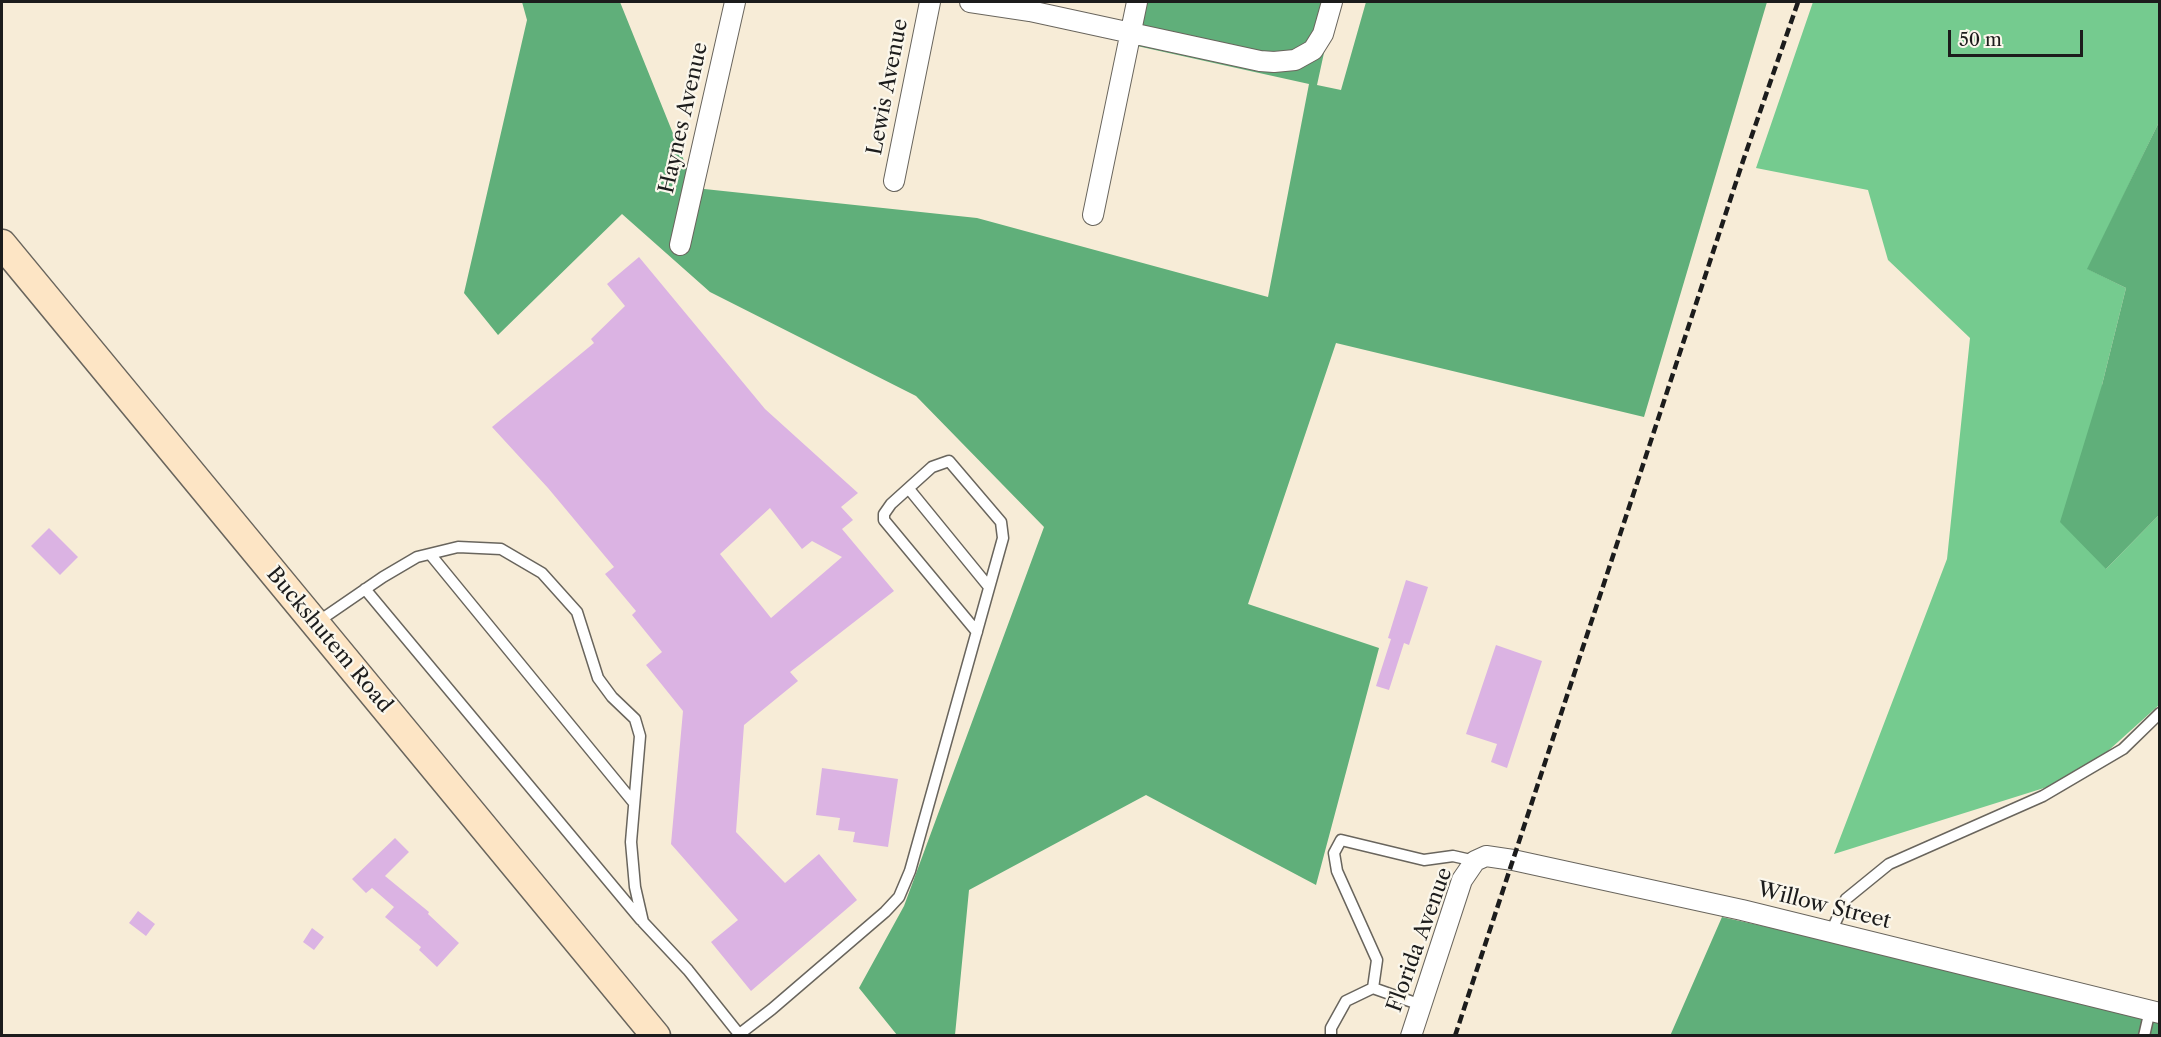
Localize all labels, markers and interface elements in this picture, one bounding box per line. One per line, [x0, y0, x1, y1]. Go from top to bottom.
street label: Lewis Avenue [862, 17, 914, 157]
scale bar [1951, 18, 2086, 56]
text: 50 m [1959, 29, 2002, 51]
street label: Haynes Avenue [654, 40, 714, 196]
street label: Buckshutem Road [261, 562, 397, 718]
street label: Florida Avenue [1382, 864, 1458, 1016]
street label: Willow Street [1755, 877, 1893, 935]

